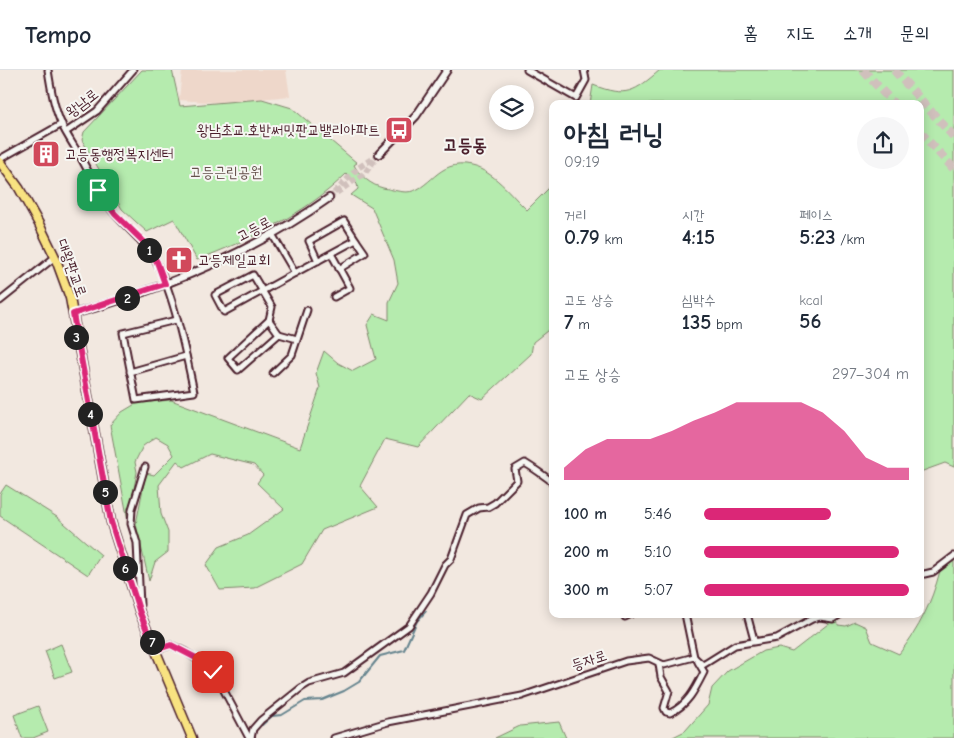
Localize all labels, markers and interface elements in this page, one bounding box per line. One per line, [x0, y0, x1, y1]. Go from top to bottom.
text: Tempo [25, 21, 91, 49]
text: 홈 [744, 23, 758, 44]
text: 지도 [786, 23, 815, 44]
text: 소개 [843, 23, 872, 44]
text: 문의 [900, 23, 929, 44]
street label: 왕남로 [62, 85, 102, 121]
map controls [489, 85, 534, 130]
button: layers [489, 85, 534, 130]
bus stop icon: 왕남초교.호반써밋판교밸리아파트 [384, 115, 414, 145]
button: share [857, 117, 909, 169]
text: 아침 러닝 [564, 118, 664, 150]
place label: 왕남초교.호반써밋판교밸리아파트 [197, 121, 380, 139]
district label: 고등동 [443, 135, 487, 156]
building icon: 고등동행정복지센터 [31, 139, 61, 169]
place label: 고등동행정복지센터 [65, 145, 174, 163]
text: 09:19 [564, 153, 600, 171]
park label: 고등근린공원 [190, 163, 262, 181]
pin [77, 169, 119, 211]
icon: arrive [84, 176, 112, 204]
text: 거리 [564, 207, 587, 224]
text: 시간 [682, 207, 704, 224]
text: 페이스 [799, 207, 833, 224]
street label: 고등로 [234, 213, 274, 245]
text: 0.79 [564, 225, 600, 249]
text: 4:15 [682, 225, 715, 249]
text: 5:23 [799, 225, 836, 249]
text: km [600, 231, 623, 248]
text: /km [836, 231, 865, 248]
street label: 대왕판교로 [53, 237, 91, 299]
pin: 1 [136, 238, 162, 262]
text: 1 [147, 242, 152, 259]
church icon: 고등제일교회 [164, 245, 194, 275]
place label: 고등제일교회 [198, 251, 270, 269]
pin: 2 [114, 286, 140, 310]
text: 2 [124, 290, 131, 307]
text: 고도 상승 [564, 292, 614, 309]
text: 심박수 [682, 292, 715, 309]
text: kcal [799, 292, 823, 309]
text: 56 [799, 309, 821, 333]
text: 7 [564, 310, 573, 334]
text: 135 [682, 310, 711, 334]
text: m [573, 316, 590, 333]
text: bpm [711, 316, 743, 333]
pin: 3 [64, 324, 88, 350]
text: 3 [73, 329, 80, 346]
text: 297–304 m [832, 365, 909, 383]
text: 고도 상승 [564, 366, 621, 384]
pin: 4 [78, 402, 102, 426]
text: 4 [87, 406, 94, 423]
pin: 5 [92, 480, 118, 504]
text: 5 [102, 484, 109, 501]
text: 100 m [564, 505, 607, 523]
text: 5:46 [644, 505, 672, 523]
text: 200 m [564, 543, 609, 561]
text: 5:10 [644, 543, 672, 561]
pin: 6 [112, 556, 138, 580]
text: 6 [122, 560, 129, 577]
text: 300 m [564, 581, 609, 599]
text: 5:07 [644, 581, 673, 599]
pin: 7 [140, 630, 164, 654]
text: 7 [149, 634, 156, 651]
street label: 등자로 [569, 646, 609, 674]
pin [192, 651, 234, 693]
icon: check [199, 658, 227, 686]

